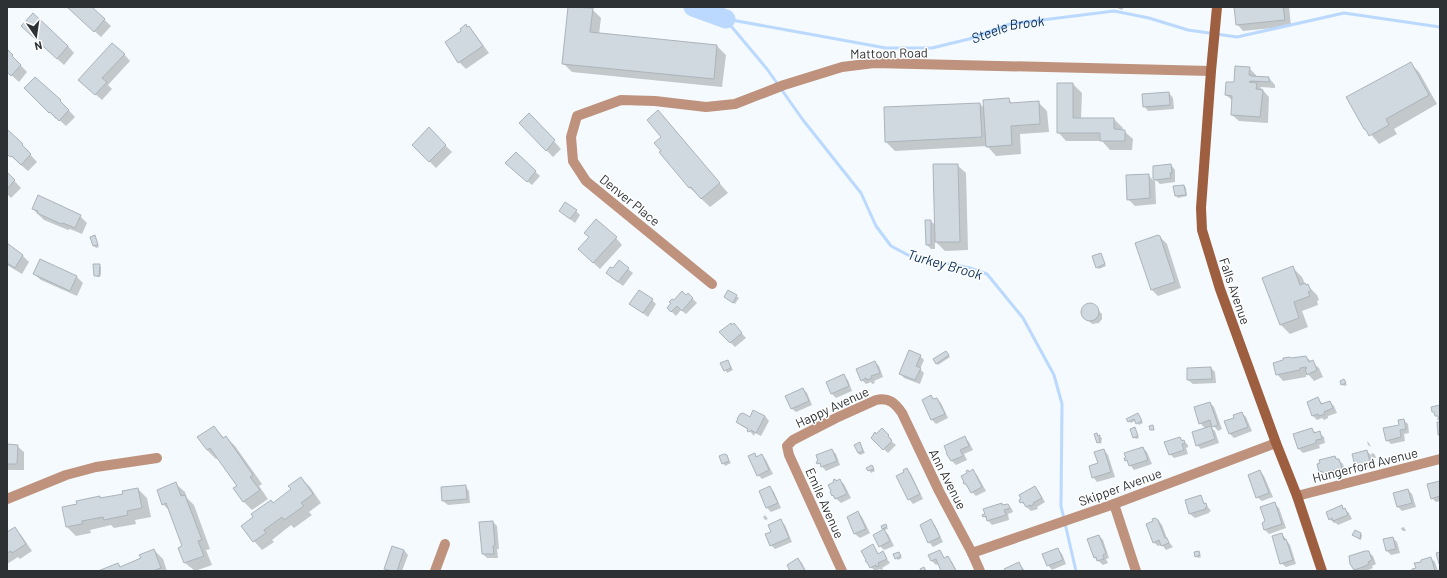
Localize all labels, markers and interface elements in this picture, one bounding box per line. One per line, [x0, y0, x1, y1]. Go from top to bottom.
water label: Steele Brook [969, 11, 1045, 46]
north arrow [16, 16, 56, 56]
text: N [33, 39, 43, 53]
street label: Mattoon Road [850, 44, 928, 62]
street label: Denver Place [597, 171, 663, 229]
water label: Turkey Brook [906, 245, 984, 283]
street label: Falls Avenue [1216, 255, 1254, 327]
street label: Happy Avenue [793, 383, 871, 431]
street label: Hungerford Avenue [1311, 444, 1419, 486]
street label: Ann Avenue [926, 446, 970, 512]
street label: Emile Avenue [802, 465, 848, 541]
street label: Skipper Avenue [1076, 465, 1164, 509]

